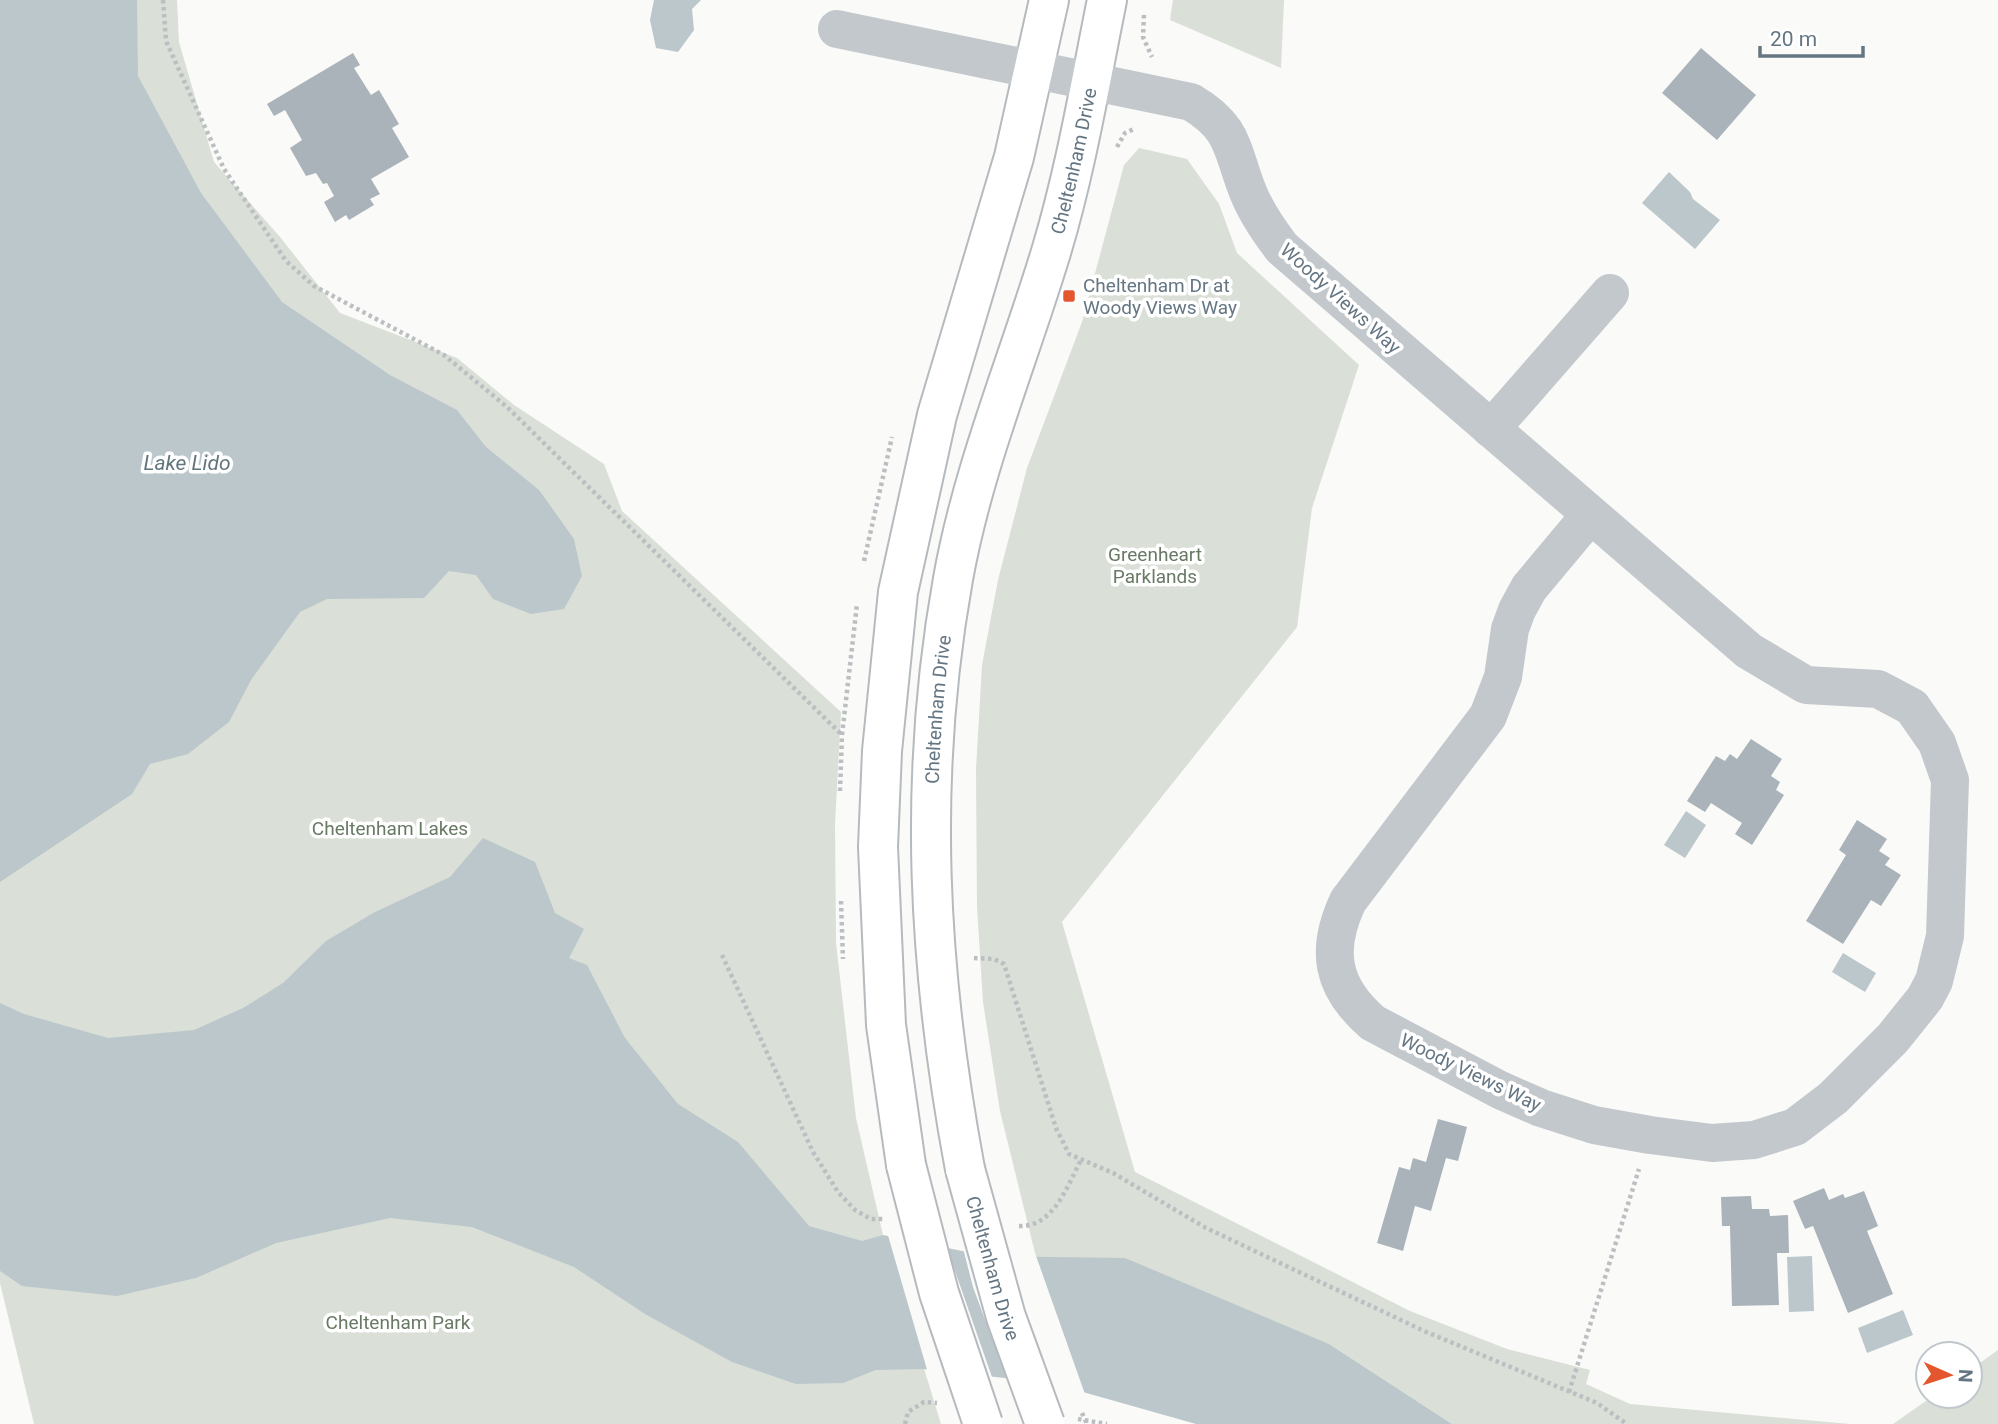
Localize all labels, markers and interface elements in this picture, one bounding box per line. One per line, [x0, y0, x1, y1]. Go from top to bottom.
scale bar [1760, 14, 1863, 58]
text: 20 m [1770, 27, 1817, 51]
street label: Cheltenham Drive [1046, 86, 1102, 237]
street label: Woody Views Way [1276, 238, 1406, 358]
place label: Cheltenham Dr at Woody Views Way [1083, 274, 1237, 319]
marker: Cheltenham Dr at Woody Views Way [1061, 288, 1077, 304]
water label: Lake Lido [143, 451, 231, 475]
park label: Greenheart Parklands [1108, 543, 1202, 588]
street label: Cheltenham Drive [921, 634, 956, 784]
park label: Cheltenham Lakes [312, 817, 468, 840]
street label: Woody Views Way [1397, 1028, 1545, 1117]
street label: Cheltenham Drive [961, 1193, 1025, 1344]
park label: Cheltenham Park [326, 1311, 471, 1334]
north arrow [1914, 1340, 1984, 1410]
text: N [1954, 1369, 1977, 1383]

